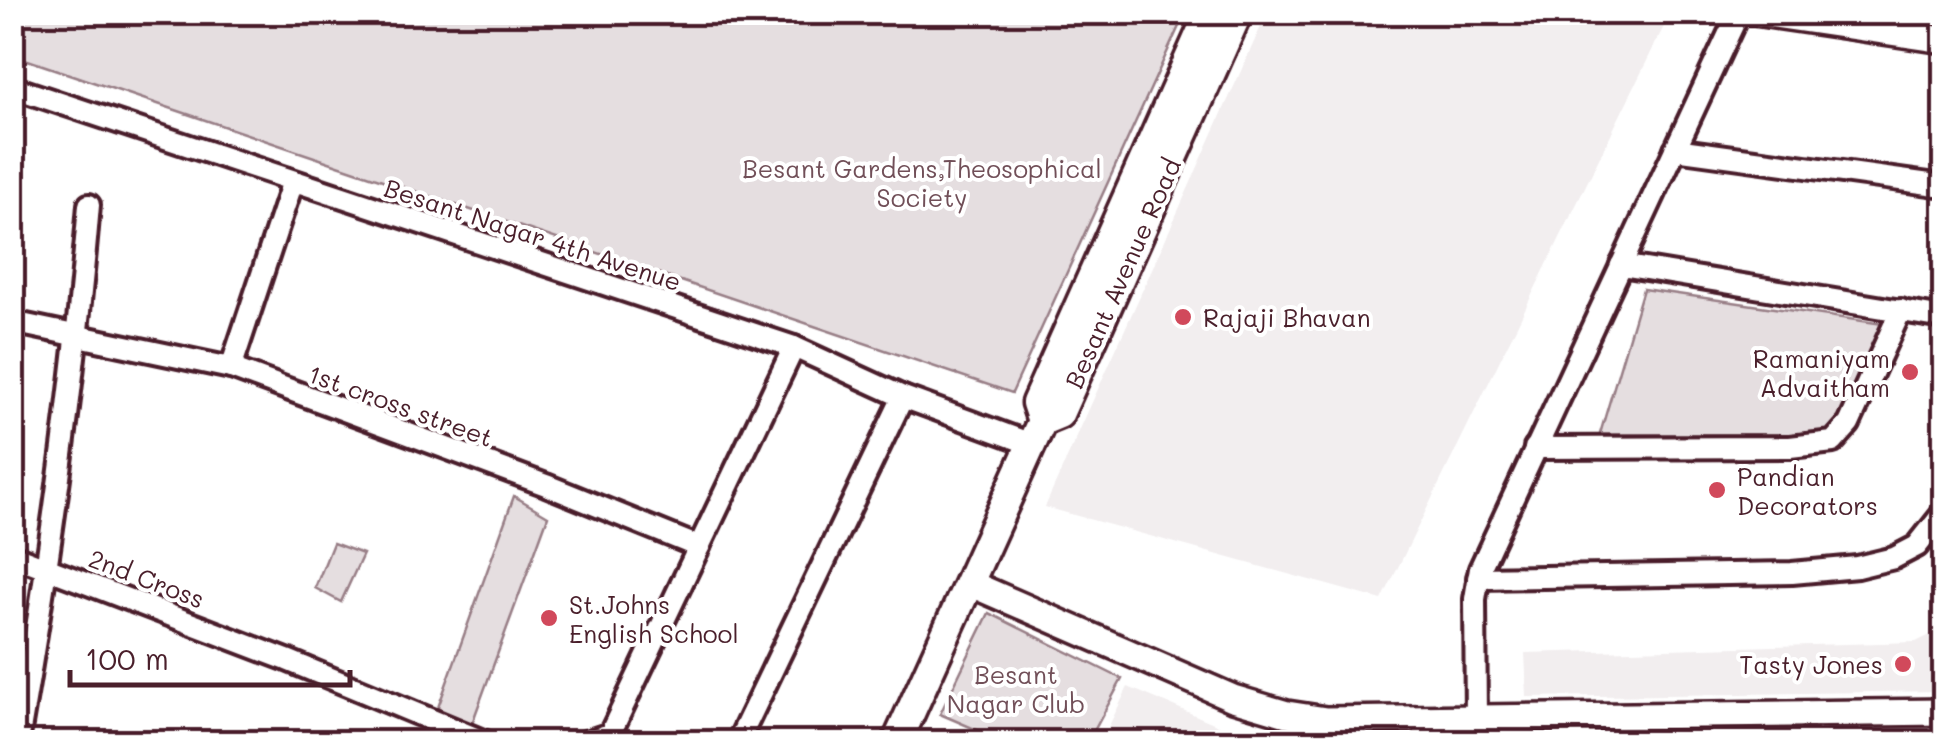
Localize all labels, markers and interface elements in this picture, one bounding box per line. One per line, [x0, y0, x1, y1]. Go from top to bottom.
park label: Besant Gardens,Theosophical Society [742, 152, 1102, 214]
street label: Besant Avenue Road [1057, 153, 1187, 393]
street label: Besant Nagar 4th Avenue [380, 171, 686, 297]
place label: Rajaji Bhavan [1203, 301, 1370, 333]
marker: Rajaji Bhavan [1172, 306, 1194, 328]
place label: Ramaniyam Advaitham [1753, 342, 1890, 403]
street label: 1st cross street [304, 357, 498, 453]
marker: Ramaniyam Advaitham [1899, 361, 1921, 383]
place label: Pandian Decorators [1737, 460, 1878, 521]
marker: Pandian Decorators [1706, 479, 1728, 501]
street label: 2nd Cross [85, 541, 209, 615]
place label: St.Johns English School [569, 588, 739, 649]
marker: St.Johns English School [538, 607, 560, 629]
scale bar [70, 625, 350, 687]
text: 100 m [85, 638, 169, 678]
place label: Tasty Jones [1739, 648, 1883, 681]
marker: Tasty Jones [1892, 653, 1914, 675]
park label: Besant Nagar Club [947, 658, 1085, 719]

